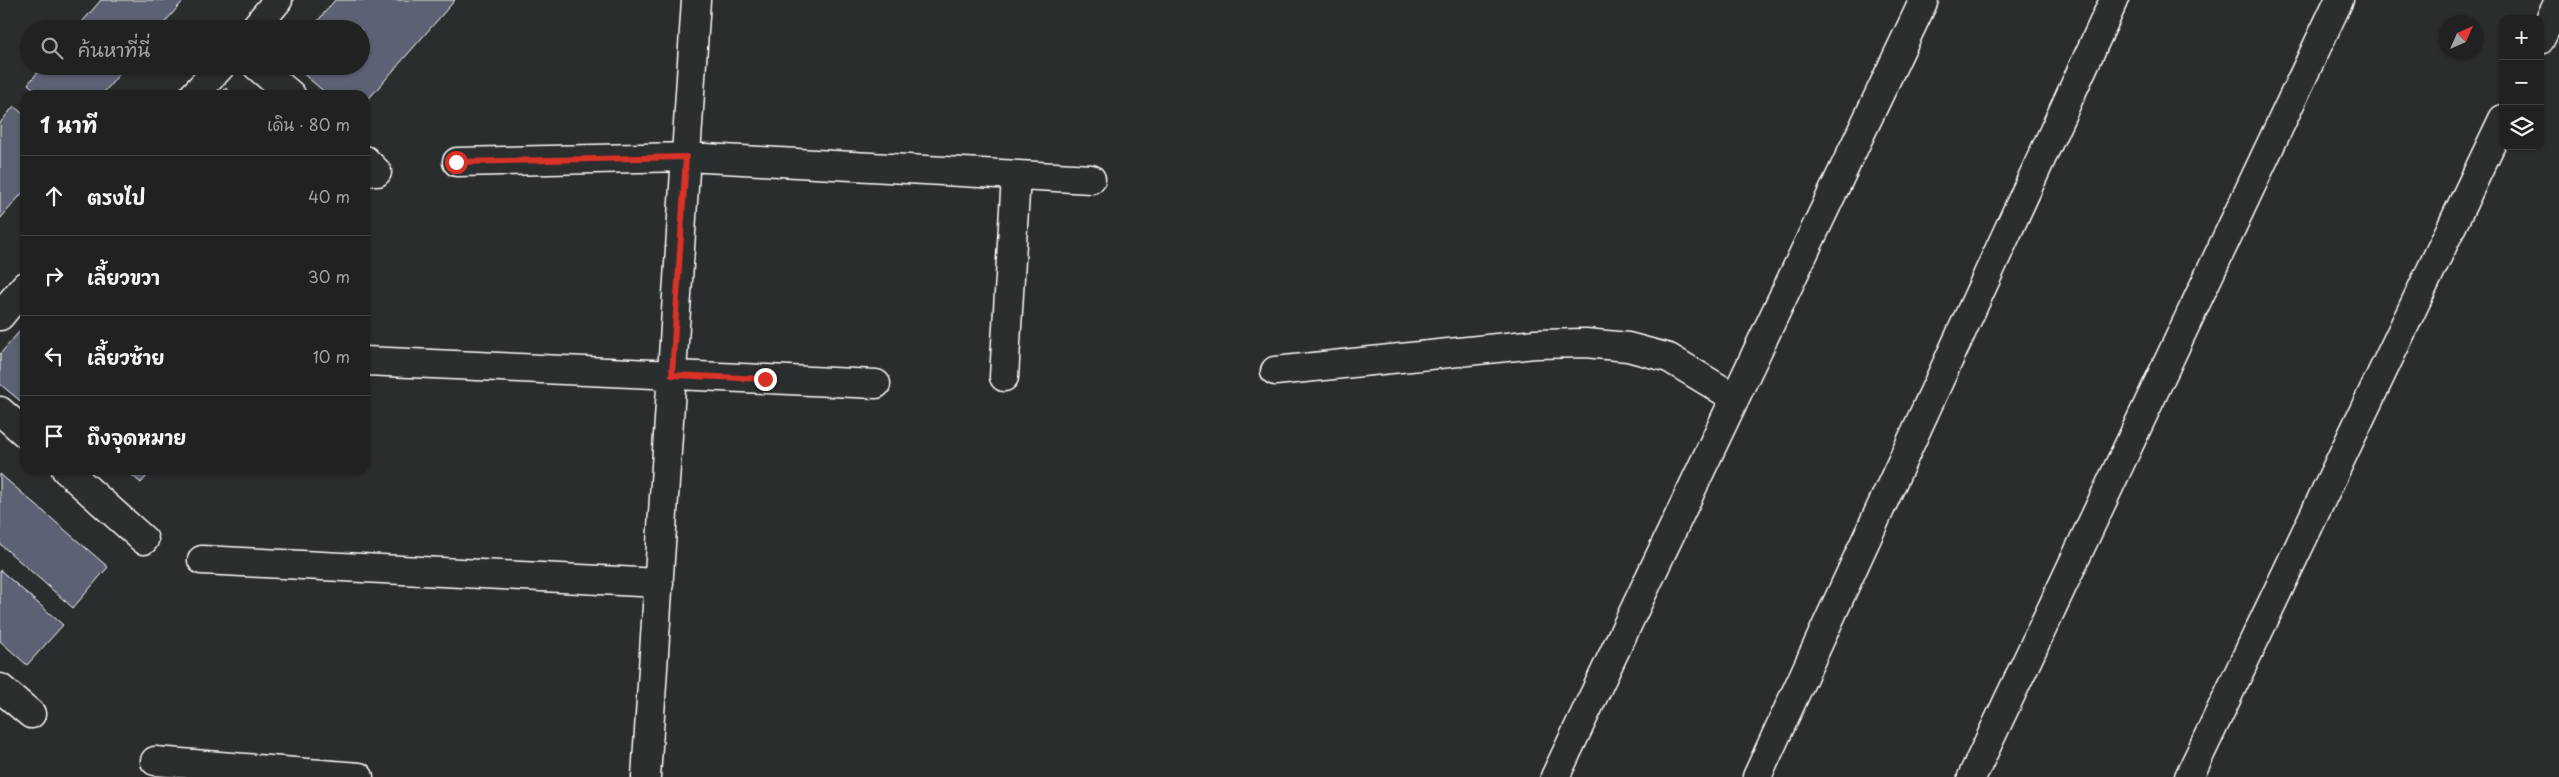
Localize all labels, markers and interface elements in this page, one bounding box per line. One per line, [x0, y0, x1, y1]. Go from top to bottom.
north arrow [2439, 15, 2484, 60]
map controls [2499, 15, 2544, 150]
button: + [2499, 15, 2544, 60]
search box [20, 20, 370, 75]
icon: search [38, 34, 66, 62]
text: ค้นหาที่นี่ [78, 35, 150, 63]
button: − [2499, 60, 2544, 105]
button: layers [2499, 105, 2544, 150]
text: 1 นาที [40, 108, 97, 140]
text: เดิน · 80 m [267, 112, 350, 136]
route start [445, 151, 468, 174]
icon: ahead [40, 182, 68, 210]
text: ตรงไป [87, 183, 145, 211]
text: 40 m [308, 184, 350, 208]
icon: right [40, 262, 68, 290]
text: เลี้ยวขวา [87, 263, 160, 291]
text: 30 m [308, 264, 350, 288]
icon: left [40, 342, 68, 370]
text: เลี้ยวซ้าย [87, 343, 164, 371]
text: 10 m [313, 344, 350, 368]
route end [754, 368, 777, 391]
icon: arrive [40, 422, 68, 450]
text: ถึงจุดหมาย [87, 423, 186, 451]

